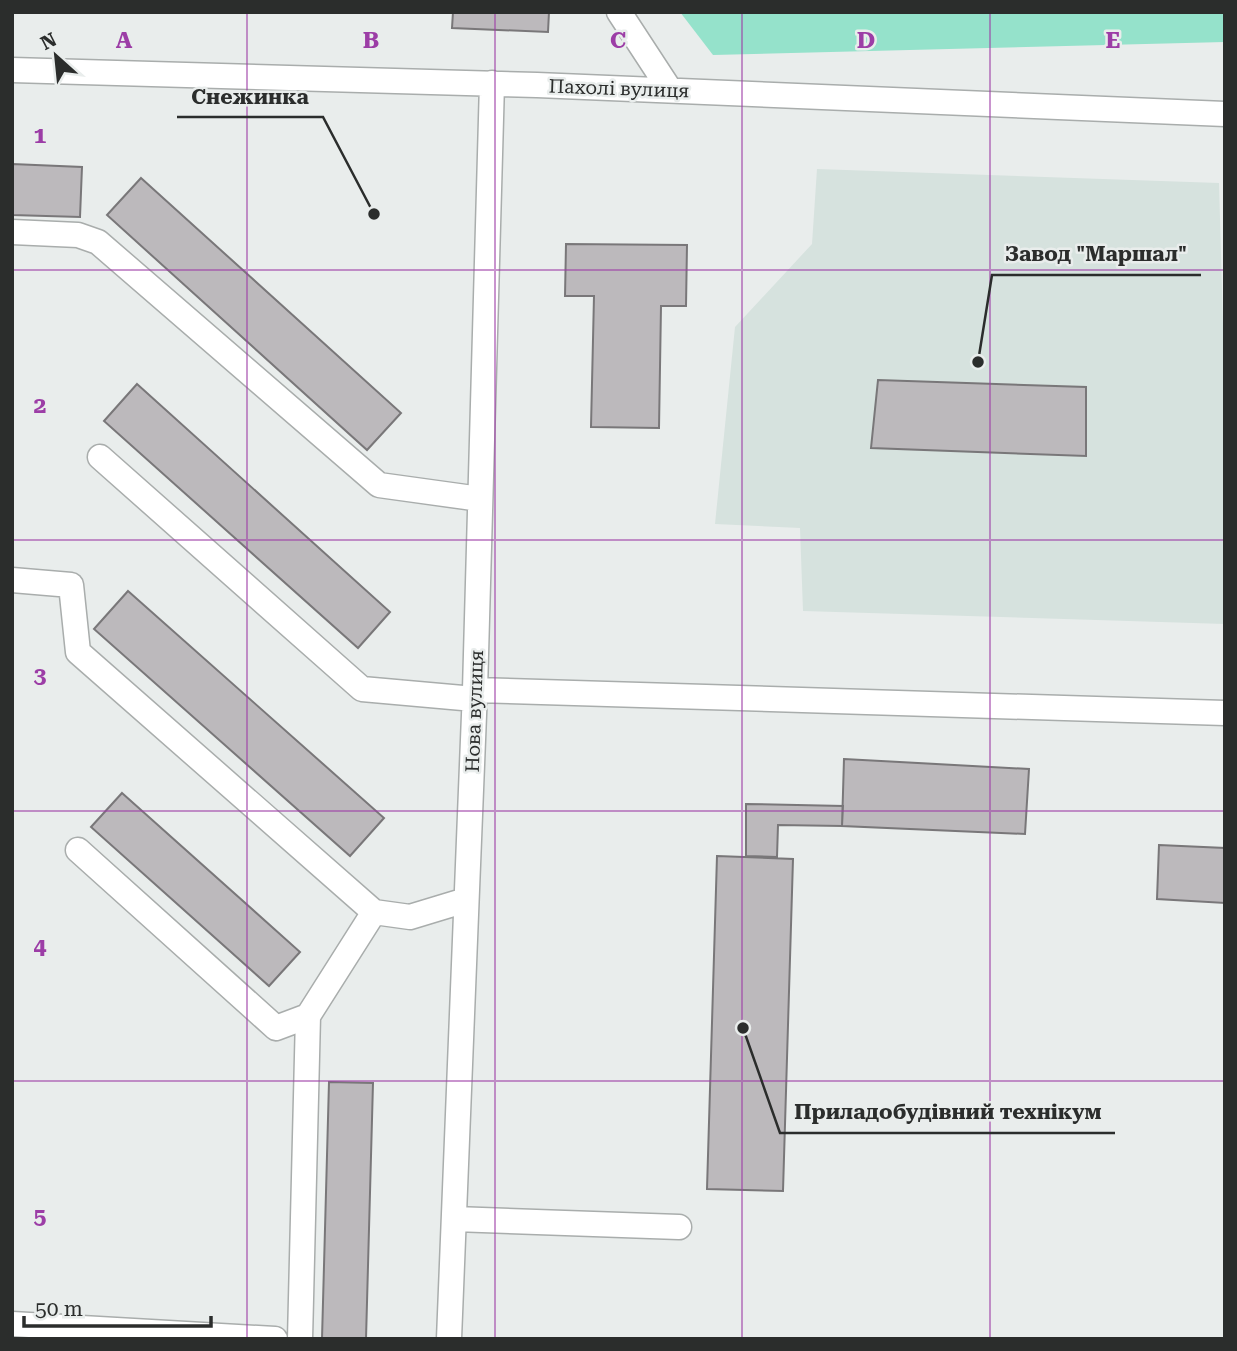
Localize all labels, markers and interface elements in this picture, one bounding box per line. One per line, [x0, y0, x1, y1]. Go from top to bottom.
north arrow [21, 21, 91, 91]
text: A [116, 27, 133, 54]
text: B [363, 27, 379, 54]
text: C [610, 27, 626, 54]
text: D [857, 27, 875, 54]
text: E [1106, 27, 1120, 54]
text: N [37, 28, 61, 55]
callout: Снежинка [177, 75, 323, 117]
street label: Пахолі вулиця [548, 75, 690, 102]
text: Снежинка [191, 85, 309, 109]
text: 1 [34, 122, 47, 149]
callout: Завод "Маршал" [992, 233, 1201, 275]
text: Завод "Маршал" [1005, 242, 1187, 266]
text: 2 [34, 392, 46, 419]
street label: Нова вулиця [461, 649, 488, 773]
text: 3 [34, 662, 47, 689]
text: 4 [34, 933, 47, 960]
callout: Приладобудівний технікум [780, 1091, 1115, 1133]
text: Приладобудівний технікум [794, 1100, 1102, 1124]
text: 5 [34, 1203, 47, 1230]
scale bar [24, 1284, 212, 1328]
text: 50 m [35, 1297, 83, 1321]

